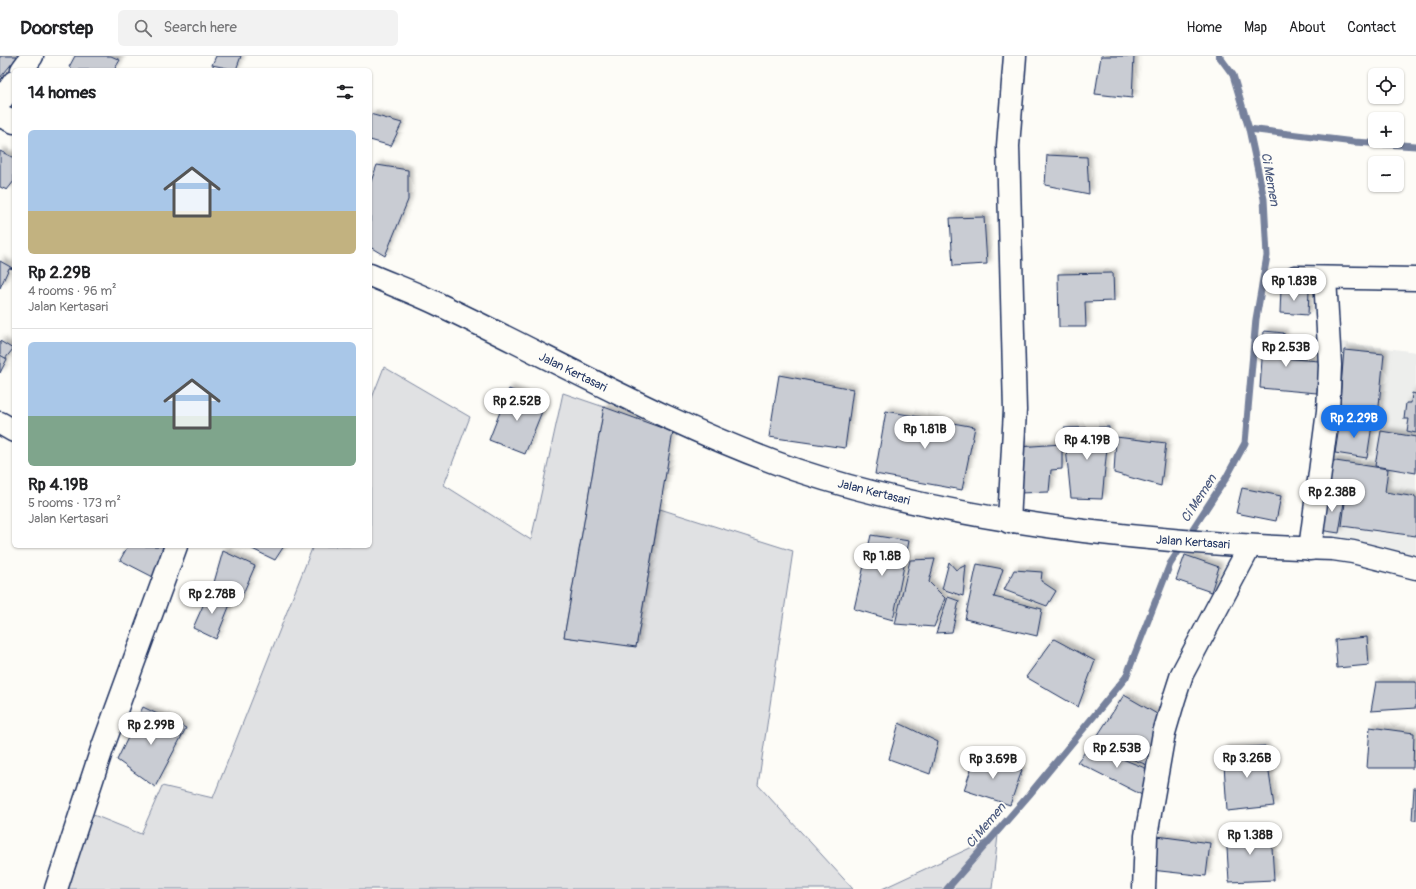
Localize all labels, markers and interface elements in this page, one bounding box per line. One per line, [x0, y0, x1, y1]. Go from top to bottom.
search box [118, 10, 398, 46]
text: Doorstep [20, 16, 94, 40]
icon: search [132, 17, 154, 39]
text: Search here [164, 18, 237, 37]
text: Home [1187, 19, 1222, 36]
text: Map [1244, 19, 1267, 36]
text: About [1289, 19, 1325, 36]
text: Contact [1347, 19, 1396, 36]
map controls [1368, 68, 1404, 192]
button: locate [1368, 68, 1404, 104]
icon: filters [334, 81, 356, 103]
text: 14 homes [28, 82, 96, 103]
button: + [1368, 112, 1404, 148]
water label: Ci Memen [1257, 151, 1283, 208]
icon: home [156, 156, 228, 228]
button: − [1368, 156, 1404, 192]
text: Rp 2.29B [28, 262, 91, 283]
pin: Rp 1.83B [1253, 268, 1335, 302]
text: Rp 1.83B [1271, 273, 1317, 289]
text: 4 rooms · 96 m² [28, 283, 116, 299]
text: Jalan Kertasari [28, 299, 108, 315]
pin: Rp 2.53B [1245, 334, 1327, 368]
text: Rp 2.53B [1262, 339, 1310, 355]
street label: Jalan Kertasari [536, 349, 609, 395]
icon: home [156, 368, 228, 440]
pin: Rp 2.52B [476, 388, 558, 422]
text: Rp 2.52B [493, 393, 541, 409]
pin: Rp 2.29B [1313, 405, 1395, 439]
text: Rp 2.29B [1330, 410, 1378, 426]
pin: Rp 1.81B [884, 416, 966, 450]
text: Rp 1.81B [903, 421, 947, 437]
pin: Rp 4.19B [1046, 427, 1128, 461]
text: Rp 4.19B [1064, 432, 1110, 448]
water label: Ci Memen [1177, 471, 1221, 525]
text: Rp 4.19B [28, 474, 88, 495]
street label: Jalan Kertasari [836, 476, 912, 509]
pin: Rp 2.38B [1291, 479, 1373, 513]
text: Rp 2.38B [1308, 484, 1356, 500]
text: 5 rooms · 173 m² [28, 495, 121, 511]
text: Jalan Kertasari [28, 511, 108, 527]
street label: Jalan Kertasari [1156, 532, 1230, 553]
pin: Rp 1.8B [845, 543, 919, 577]
text: Rp 1.8B [863, 548, 901, 564]
pin: Rp 2.78B [171, 581, 253, 615]
text: Rp 2.78B [188, 586, 236, 602]
pin: Rp 2.99B [110, 712, 192, 746]
text: Rp 2.99B [127, 717, 175, 733]
pin: Rp 2.53B [1076, 735, 1158, 769]
text: Rp 2.53B [1093, 740, 1141, 756]
pin: Rp 3.26B [1206, 745, 1288, 779]
pin: Rp 3.69B [952, 746, 1034, 780]
text: Rp 3.26B [1223, 750, 1271, 766]
text: Rp 3.69B [969, 751, 1017, 767]
water label: Ci Memen [962, 799, 1010, 851]
pin: Rp 1.38B [1209, 822, 1291, 856]
text: Rp 1.38B [1227, 827, 1273, 843]

